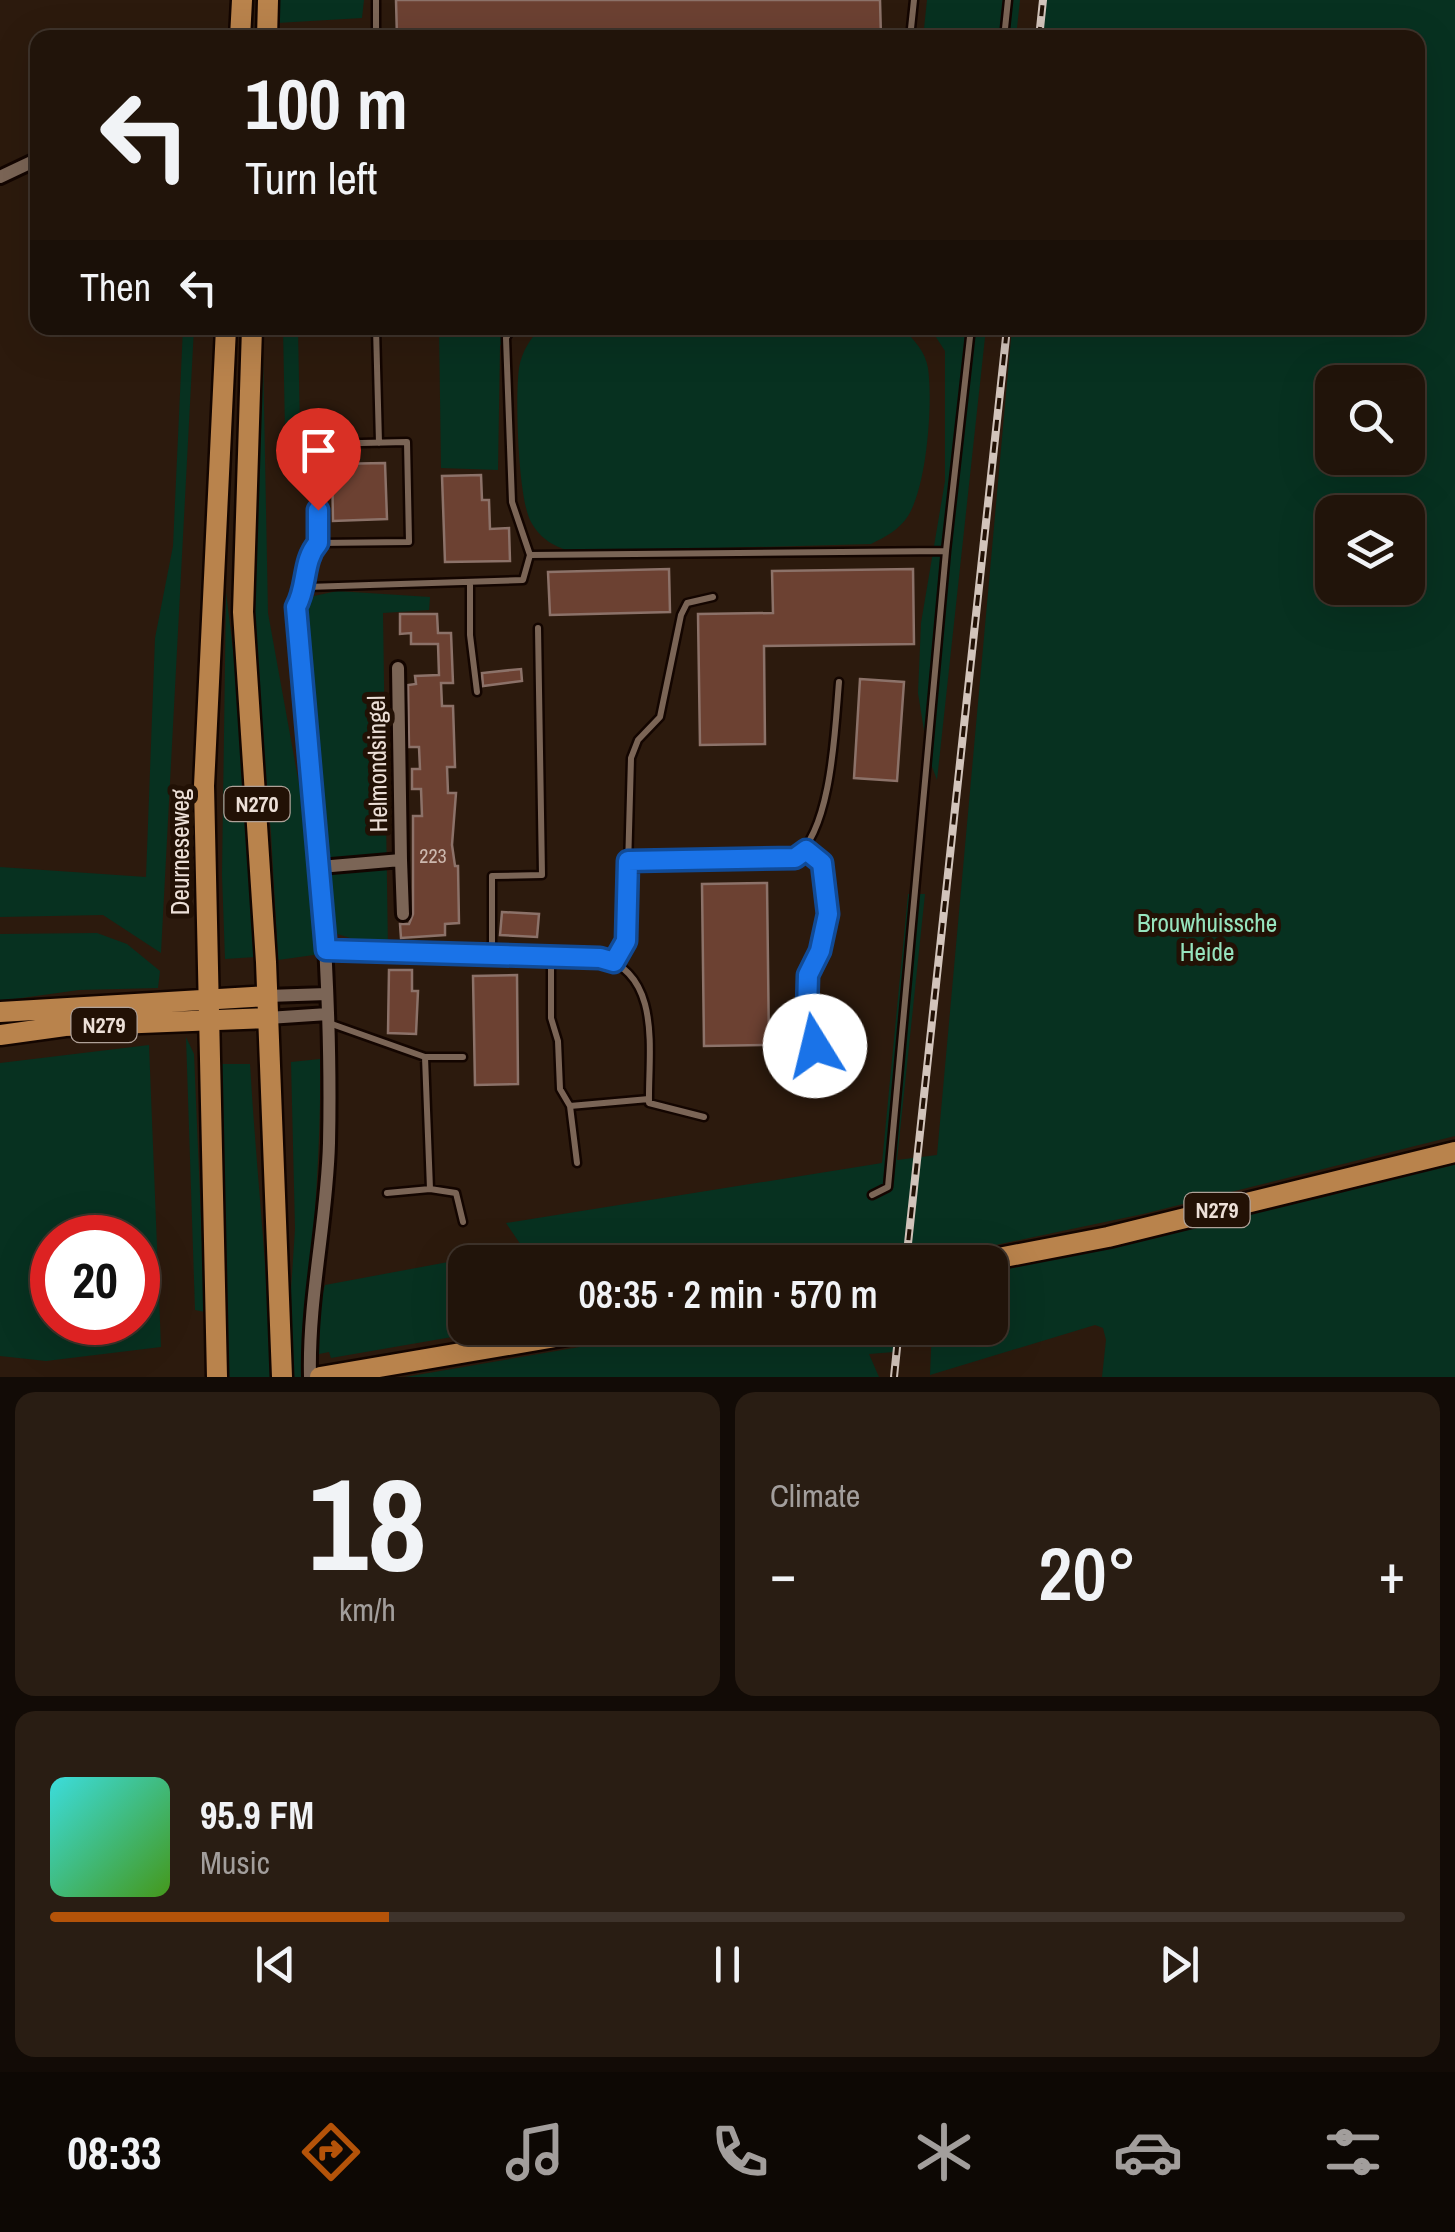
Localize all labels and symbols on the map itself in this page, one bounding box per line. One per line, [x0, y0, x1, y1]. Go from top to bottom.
pin [276, 408, 361, 511]
street label: Helmondsingel [359, 695, 395, 833]
road number: N270 [224, 787, 290, 821]
street label: Deurneseweg [163, 788, 197, 915]
house number: 223 [419, 842, 447, 869]
park label: Brouwhuissche Heide [1137, 906, 1277, 969]
position arrow [763, 994, 867, 1098]
road number: N279 [72, 1008, 136, 1042]
road number: N279 [1184, 1193, 1250, 1227]
speed limit sign: 20 [30, 1215, 160, 1345]

